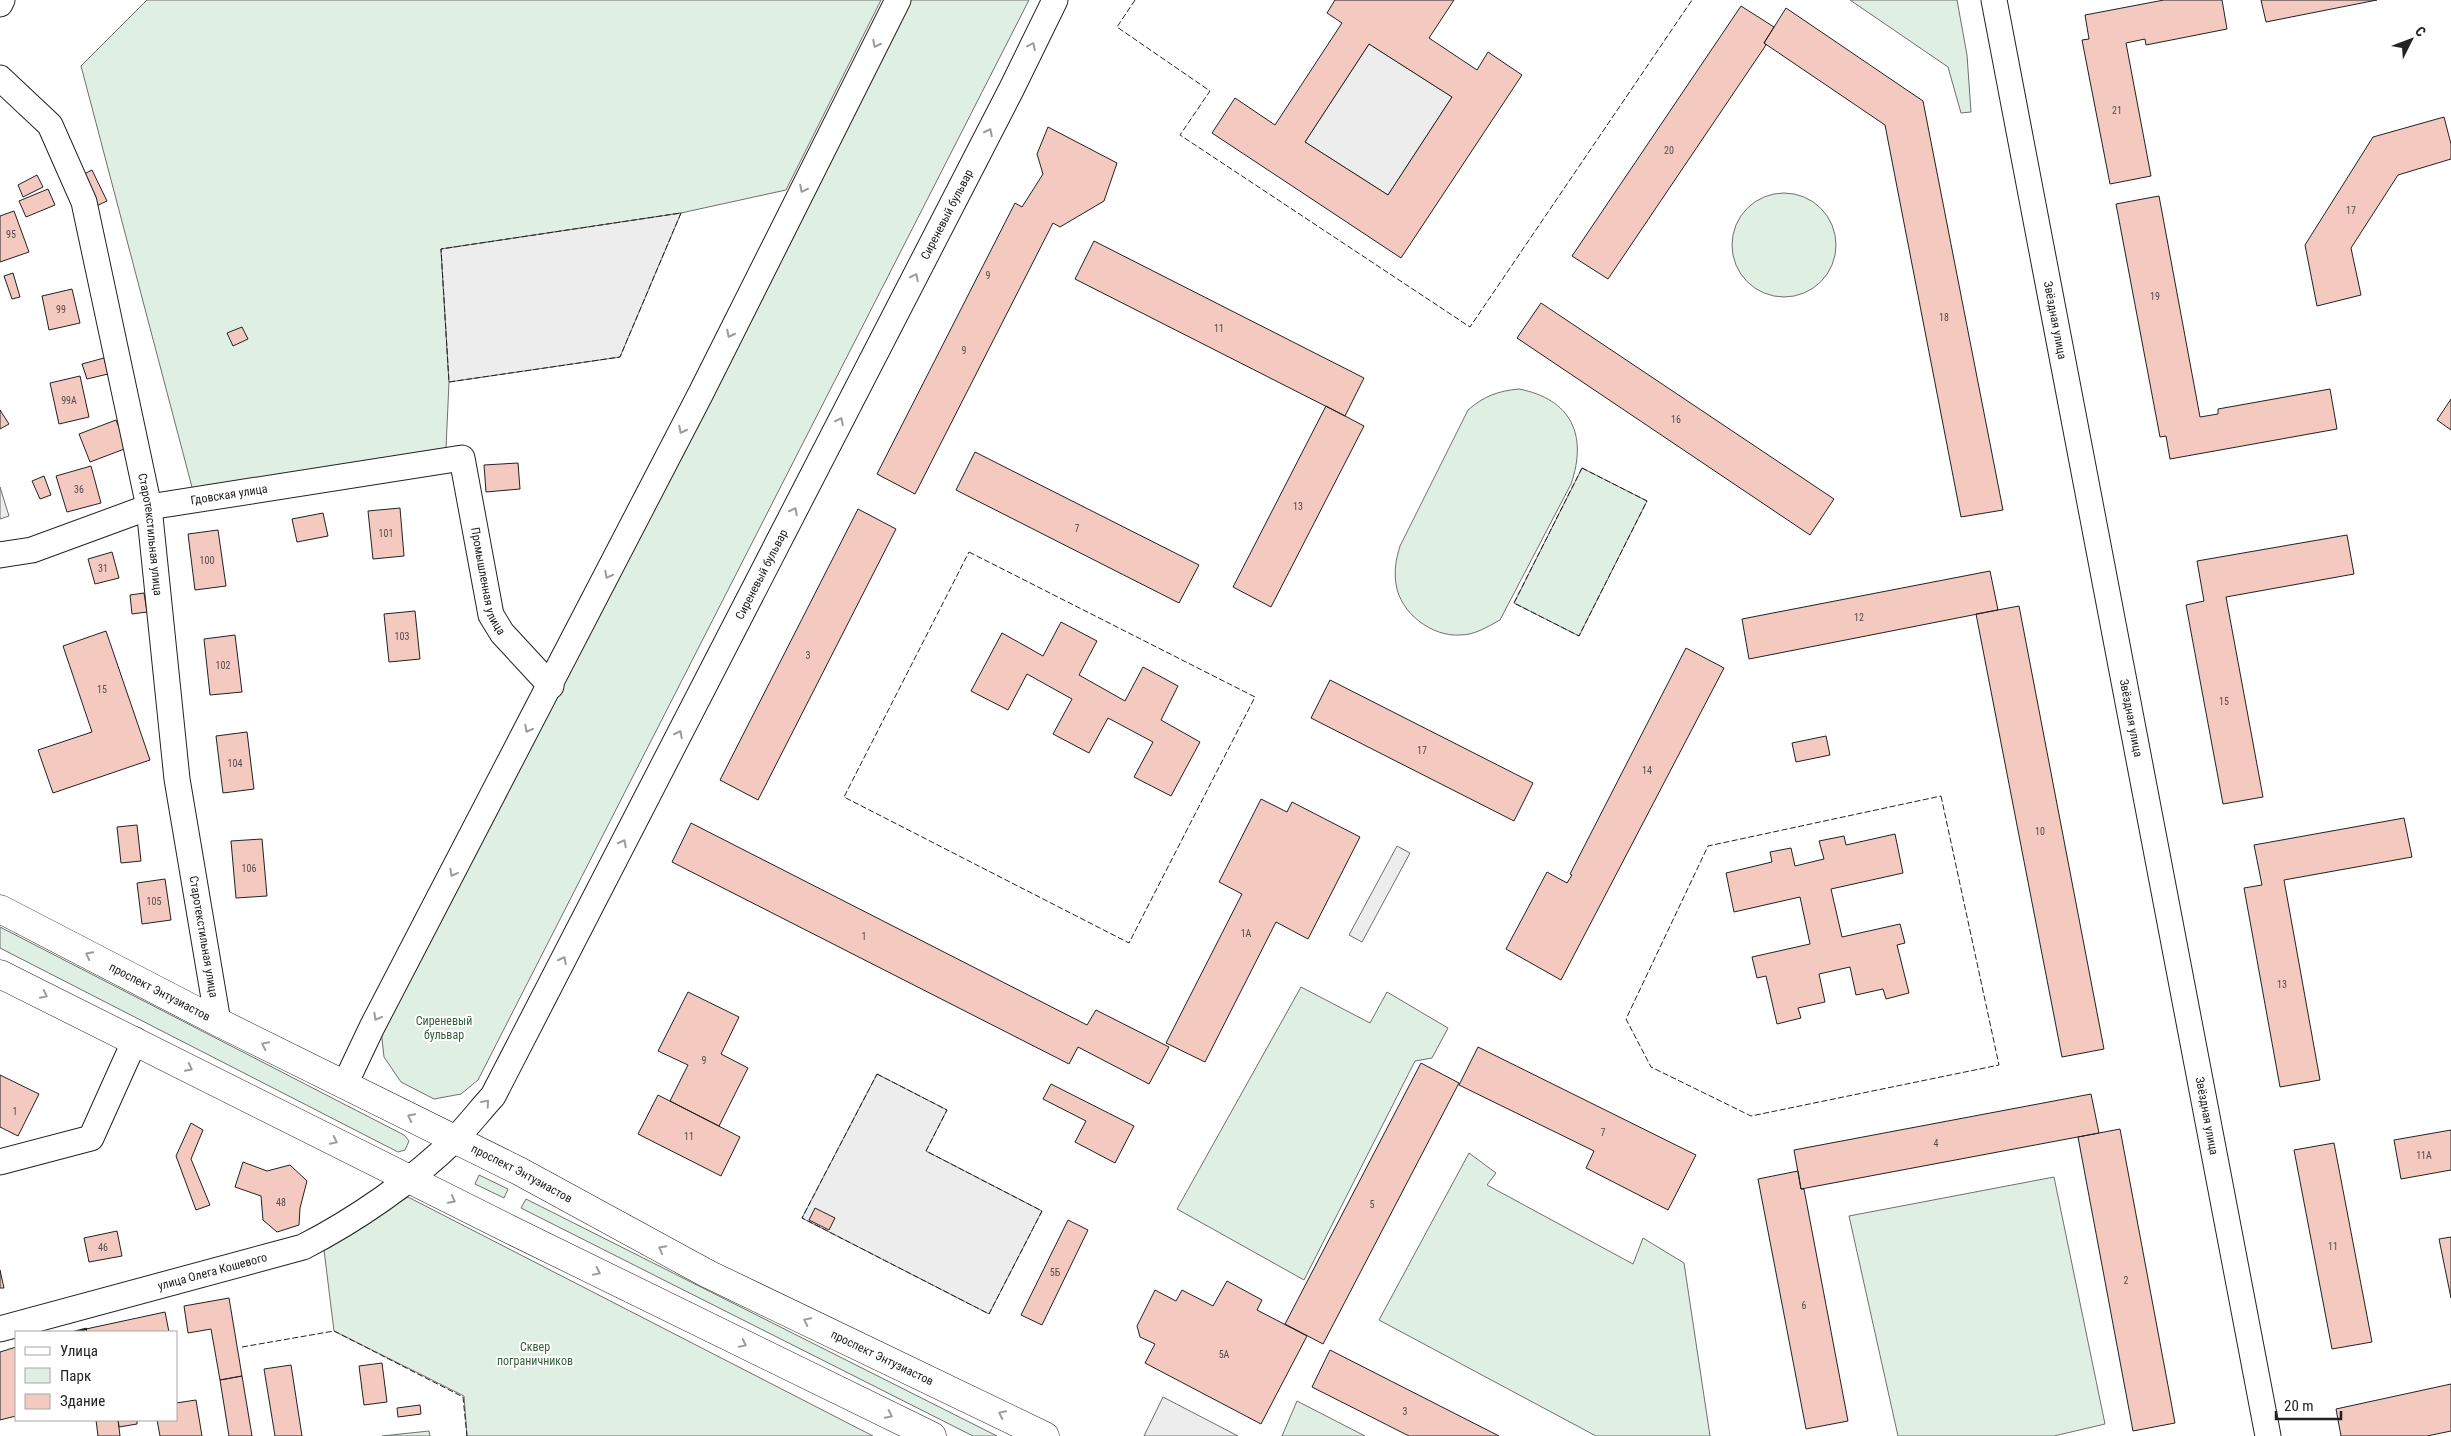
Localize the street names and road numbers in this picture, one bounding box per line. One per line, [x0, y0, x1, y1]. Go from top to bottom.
street label: Сиреневый бульвар [918, 167, 976, 262]
street label: Звёздная улица [2041, 280, 2069, 361]
street label: Старотекстильная улица [135, 472, 165, 597]
street label: Гдовская улица [190, 482, 269, 507]
street label: Промышленная улица [468, 526, 509, 638]
street label: Сиреневый бульвар [733, 527, 791, 622]
street label: Звёздная улица [2117, 678, 2145, 758]
street label: Старотекстильная улица [186, 875, 221, 999]
street label: проспект Энтузиастов [107, 960, 213, 1024]
street label: Звёздная улица [2193, 1076, 2221, 1156]
street label: проспект Энтузиастов [469, 1141, 575, 1206]
street label: улица Олега Кошевого [156, 1250, 269, 1293]
street label: проспект Энтузиастов [829, 1327, 936, 1388]

